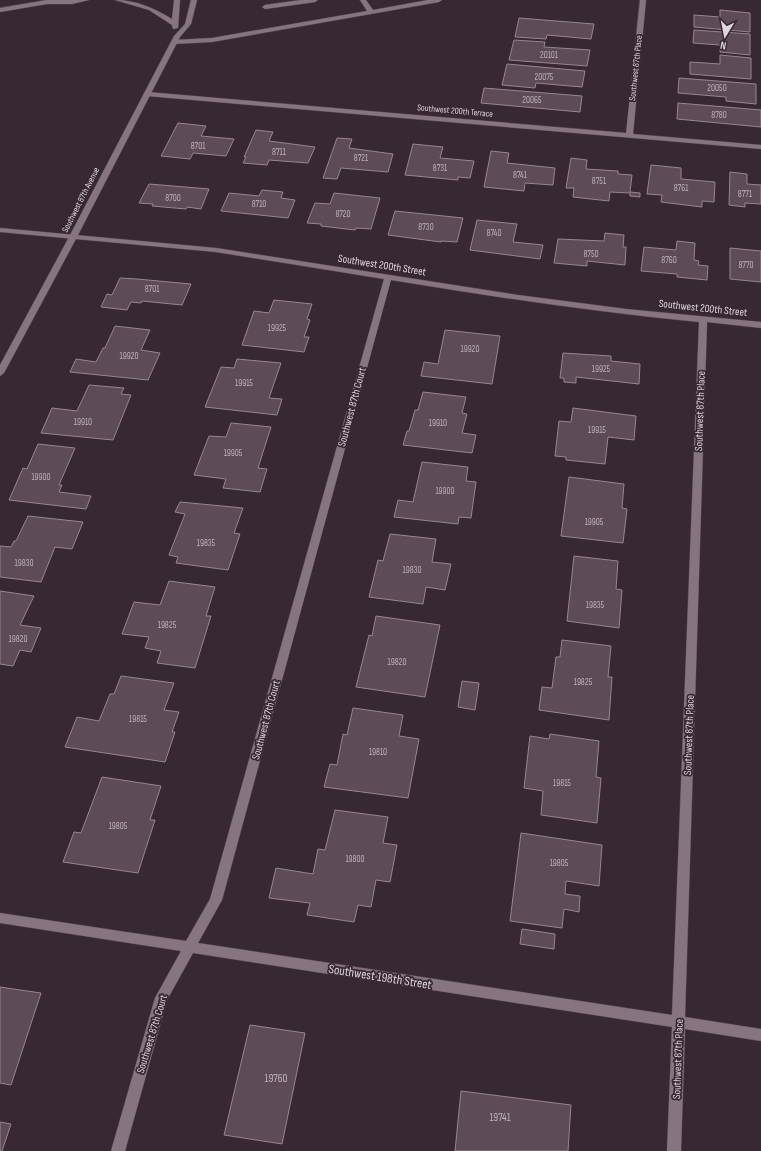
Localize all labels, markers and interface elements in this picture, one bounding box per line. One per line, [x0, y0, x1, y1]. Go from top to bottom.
north arrow [705, 16, 745, 56]
street label: Southwest 87th Place [627, 34, 645, 101]
text: N [719, 38, 727, 52]
house number: 20101 [540, 50, 559, 61]
house number: 20075 [535, 72, 554, 83]
house number: 20050 [707, 83, 727, 94]
house number: 20065 [522, 95, 542, 106]
street label: Southwest 200th Terrace [417, 102, 494, 120]
house number: 8780 [711, 110, 727, 121]
house number: 8701 [191, 141, 206, 152]
house number: 8711 [272, 147, 287, 158]
house number: 8721 [354, 153, 369, 164]
house number: 8731 [433, 163, 448, 174]
street label: Southwest 87th Avenue [60, 165, 102, 234]
house number: 8741 [513, 170, 528, 181]
house number: 8751 [592, 176, 607, 187]
house number: 8761 [674, 183, 689, 194]
house number: 8771 [738, 189, 753, 200]
house number: 8700 [165, 193, 181, 204]
house number: 8710 [252, 199, 266, 210]
house number: 8720 [335, 209, 351, 220]
house number: 8730 [418, 222, 434, 233]
house number: 8740 [487, 228, 501, 239]
house number: 8750 [583, 249, 599, 260]
street label: Southwest 200th Street [337, 252, 428, 278]
house number: 8760 [661, 255, 677, 266]
house number: 8770 [738, 260, 754, 271]
house number: 8701 [145, 284, 160, 295]
street label: Southwest 200th Street [658, 297, 749, 319]
house number: 19925 [268, 323, 287, 334]
house number: 19920 [461, 344, 479, 355]
house number: 19920 [120, 351, 138, 362]
house number: 19925 [592, 364, 611, 375]
street label: Southwest 87th Court [335, 365, 369, 448]
street label: Southwest 87th Place [692, 371, 708, 451]
house number: 19915 [235, 378, 253, 389]
house number: 19910 [74, 417, 92, 428]
house number: 19910 [429, 418, 447, 429]
house number: 19915 [588, 425, 606, 436]
house number: 19905 [224, 448, 243, 459]
house number: 19900 [31, 472, 51, 483]
house number: 19900 [435, 486, 455, 497]
house number: 19905 [585, 517, 604, 528]
house number: 19835 [197, 538, 216, 549]
house number: 19830 [15, 558, 33, 569]
house number: 19830 [403, 565, 421, 576]
house number: 19835 [586, 600, 605, 611]
house number: 19825 [158, 620, 177, 631]
house number: 19820 [9, 634, 27, 645]
house number: 19820 [388, 657, 406, 668]
house number: 19825 [574, 677, 593, 688]
street label: Southwest 87th Court [249, 678, 283, 761]
street label: Southwest 87th Place [681, 695, 697, 775]
house number: 19815 [129, 714, 147, 725]
house number: 19810 [369, 747, 387, 758]
house number: 19815 [553, 778, 571, 789]
house number: 19805 [109, 821, 128, 832]
house number: 19800 [345, 854, 365, 865]
house number: 19805 [550, 858, 569, 869]
street label: Southwest 198th Street [327, 961, 433, 993]
street label: Southwest 87th Court [134, 992, 170, 1075]
street label: Southwest 87th Place [670, 1019, 686, 1099]
house number: 19760 [265, 1072, 288, 1085]
house number: 19741 [489, 1111, 511, 1124]

